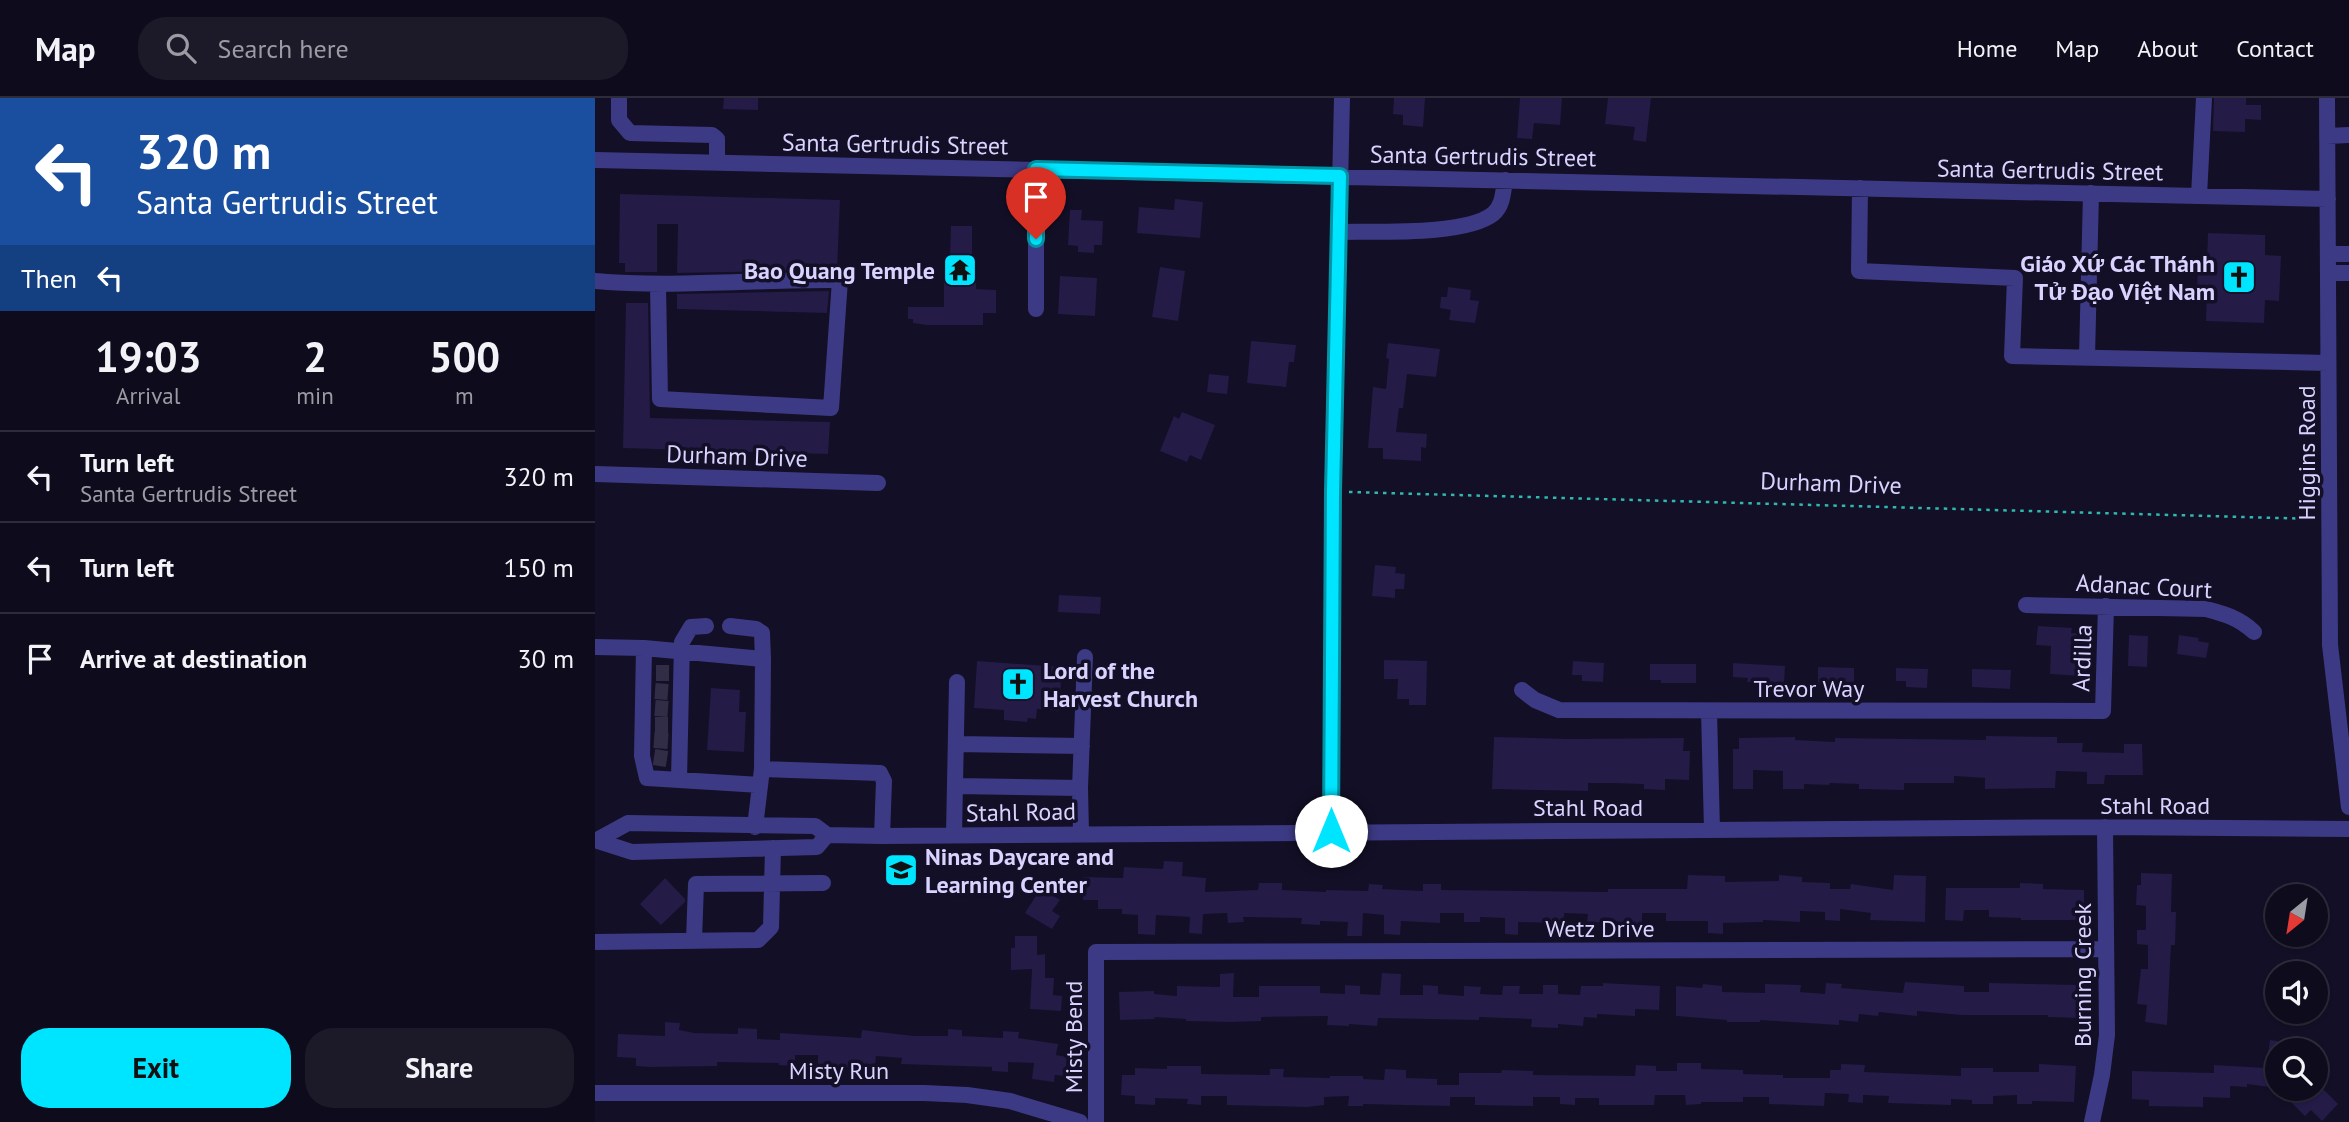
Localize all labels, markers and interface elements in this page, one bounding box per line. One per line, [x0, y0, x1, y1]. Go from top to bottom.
search box [138, 17, 628, 80]
text: Map [35, 27, 96, 70]
icon: search [162, 29, 200, 67]
text: Search here [218, 32, 349, 65]
text: Home [1957, 33, 2017, 64]
text: Map [2055, 33, 2099, 64]
text: About [2137, 33, 2198, 64]
text: Contact [2236, 33, 2314, 64]
text: 320 m [136, 119, 271, 183]
icon: left [21, 126, 112, 217]
street label: Santa Gertrudis Street [782, 127, 1008, 161]
street label: Santa Gertrudis Street [1370, 139, 1596, 173]
street label: Santa Gertrudis Street [1937, 153, 2163, 187]
pin [1006, 167, 1066, 239]
icon: arrive [1017, 178, 1055, 216]
text: Santa Gertrudis Street [136, 181, 438, 223]
place label: Giáo Xứ Các Thánh Tử Đạo Việt Nam [2020, 248, 2215, 307]
temple icon: Bao Quang Temple [941, 251, 979, 289]
place label: Bao Quang Temple [744, 255, 935, 286]
church icon: Giáo Xứ Các Thánh Tử Đạo Việt Nam [2220, 258, 2258, 296]
icon: left [91, 259, 129, 297]
text: Then [21, 262, 77, 295]
text: 19:03 [95, 329, 201, 384]
text: 2 [303, 329, 327, 384]
text: 500 [429, 329, 500, 384]
text: Arrival [116, 381, 180, 410]
text: min [296, 381, 334, 410]
text: m [455, 381, 474, 410]
street label: Higgins Road [2291, 385, 2322, 521]
street label: Durham Drive [666, 438, 808, 474]
text: Turn left [80, 446, 174, 479]
icon: left [21, 458, 59, 496]
text: 320 m [503, 460, 574, 493]
street label: Durham Drive [1760, 465, 1902, 501]
text: Santa Gertrudis Street [80, 479, 297, 508]
icon: left [21, 549, 59, 587]
text: Turn left [80, 551, 174, 584]
text: 150 m [503, 551, 574, 584]
street label: Adanac Court [2075, 567, 2213, 605]
street label: Ardilla [2065, 624, 2099, 692]
icon: arrive [21, 640, 59, 678]
text: Arrive at destination [80, 642, 307, 675]
text: 30 m [518, 642, 574, 675]
place label: Lord of the Harvest Church [1043, 655, 1198, 714]
church icon: Lord of the Harvest Church [999, 665, 1037, 703]
street label: Trevor Way [1754, 673, 1864, 704]
street label: Stahl Road [2100, 790, 2210, 821]
street label: Stahl Road [1533, 792, 1643, 823]
position arrow [1294, 794, 1368, 868]
street label: Stahl Road [966, 796, 1076, 828]
place label: Ninas Daycare and Learning Center [925, 841, 1114, 900]
school or university icon: Ninas Daycare and Learning Center [882, 851, 920, 889]
north arrow [2265, 884, 2327, 947]
map controls [2265, 884, 2328, 1101]
street label: Burning Creek [2067, 902, 2098, 1047]
street label: Wetz Drive [1545, 913, 1655, 944]
button: sound [2265, 961, 2328, 1024]
street label: Misty Bend [1058, 981, 1089, 1093]
button: Exit [21, 1028, 291, 1108]
button: Share [305, 1028, 574, 1108]
button: search [2265, 1038, 2328, 1101]
street label: Misty Run [789, 1055, 889, 1086]

